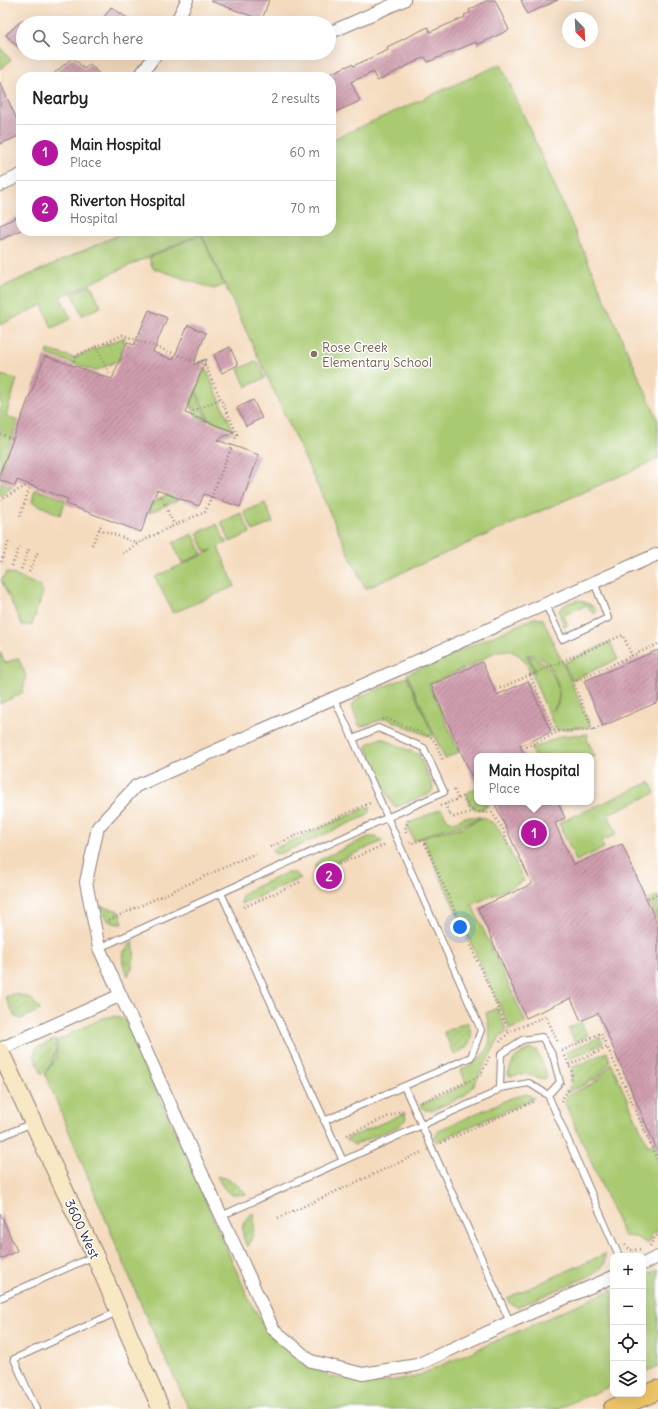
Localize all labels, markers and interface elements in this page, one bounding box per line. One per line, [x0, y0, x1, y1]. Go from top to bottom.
north arrow [562, 12, 598, 48]
search box [16, 16, 336, 60]
icon: search [30, 27, 52, 49]
text: Search here [62, 29, 143, 48]
text: Nearby [32, 87, 88, 109]
text: 2 results [271, 90, 320, 107]
text: Main Hospital [70, 135, 161, 154]
text: 1 [42, 144, 48, 161]
text: 60 m [289, 144, 320, 161]
text: Place [70, 154, 101, 171]
text: Riverton Hospital [70, 191, 185, 210]
text: 2 [41, 200, 49, 217]
text: 70 m [291, 200, 320, 217]
text: Hospital [70, 210, 118, 227]
place label: Rose Creek Elementary School [322, 339, 432, 371]
marker: Rose Creek Elementary School [309, 349, 319, 359]
popup [474, 753, 594, 805]
text: Main Hospital [488, 761, 580, 780]
text: Place [488, 780, 520, 797]
pin: 1 [521, 818, 547, 848]
pin: 2 [316, 861, 342, 891]
your location [450, 917, 470, 937]
street label: 3600 West [61, 1197, 103, 1262]
map controls [610, 1253, 646, 1397]
button: + [610, 1253, 646, 1289]
button: − [610, 1289, 646, 1325]
button: locate [610, 1325, 646, 1361]
button: layers [610, 1361, 646, 1397]

